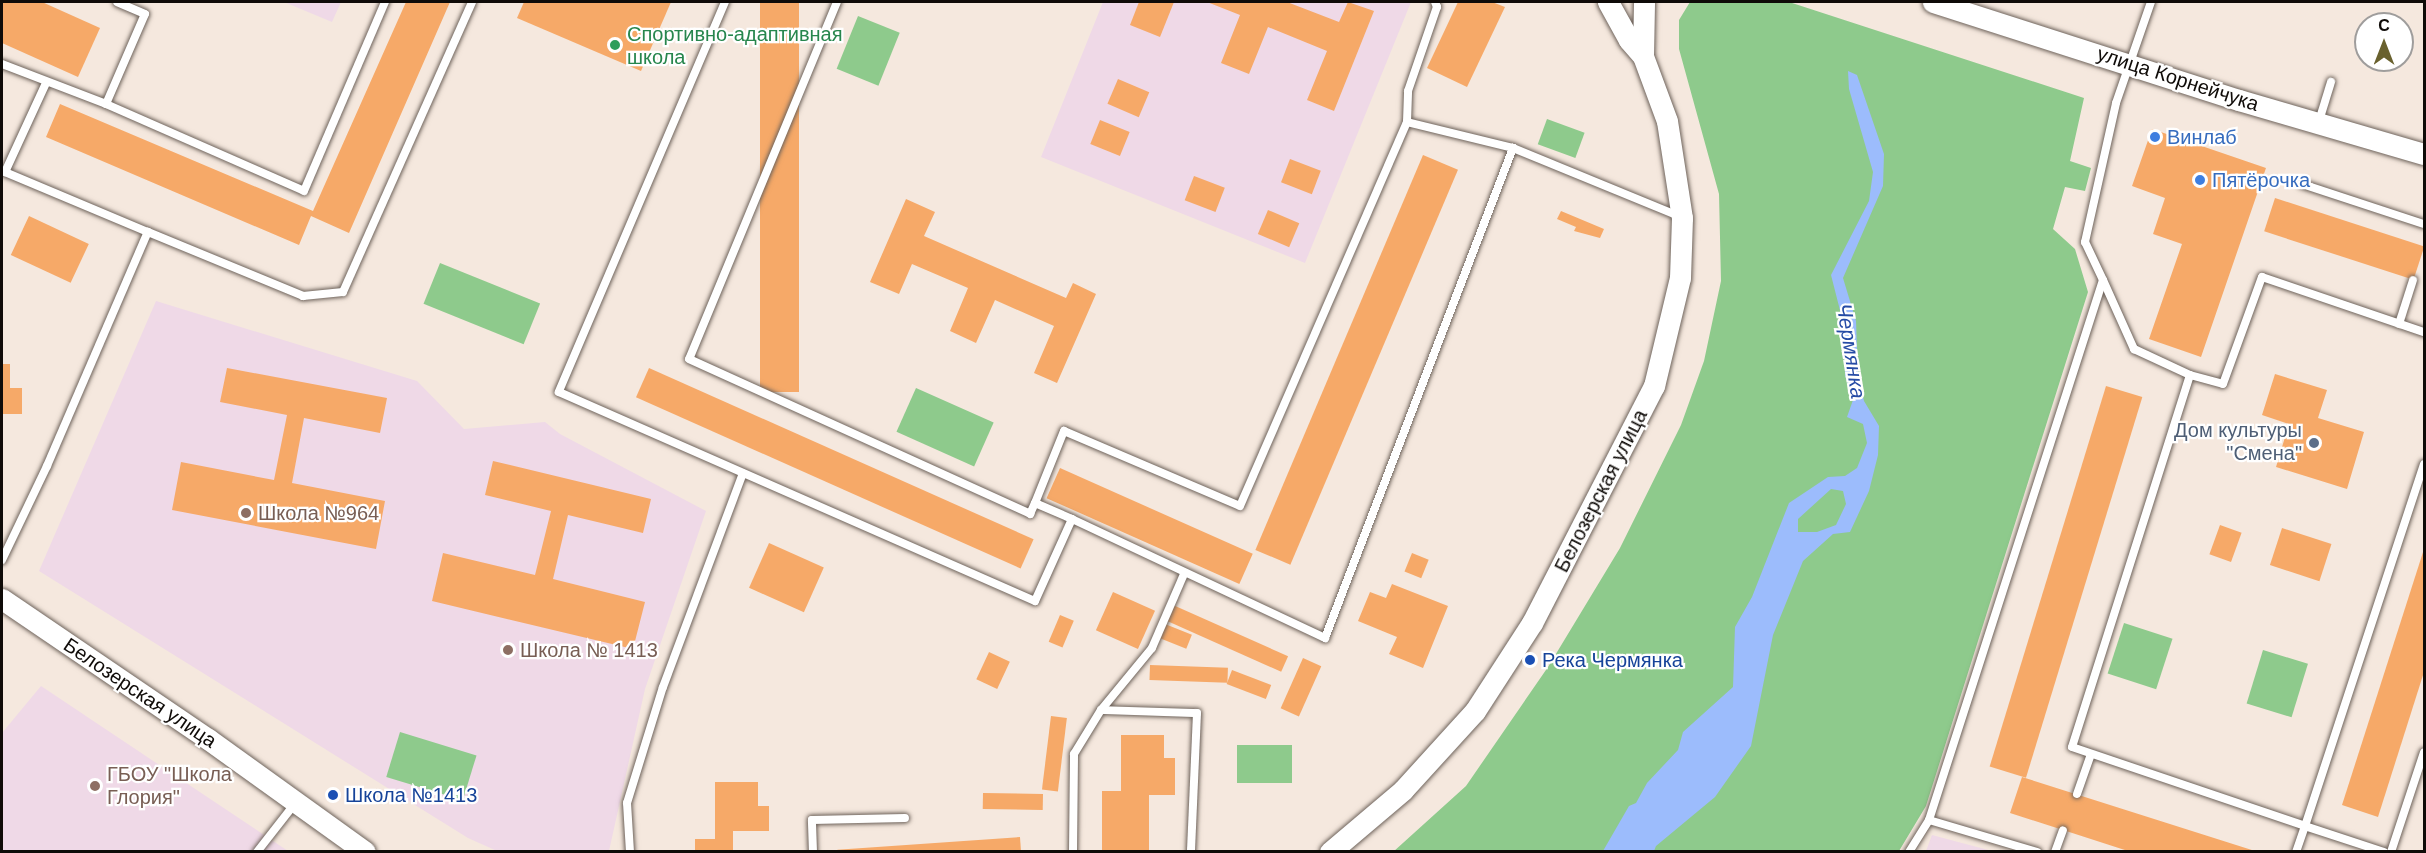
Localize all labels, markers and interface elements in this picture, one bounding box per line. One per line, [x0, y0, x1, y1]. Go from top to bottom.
north arrow [2354, 12, 2414, 72]
text: С [2378, 17, 2390, 34]
place label: Спортивно-адаптивная школа [627, 22, 843, 69]
marker: Спортивно-адаптивная школа [608, 38, 622, 52]
street label: улица Корнейчука [2094, 42, 2262, 116]
place label: Винлаб [2167, 125, 2237, 149]
marker: Винлаб [2148, 130, 2162, 144]
place label: Пятёрочка [2212, 168, 2310, 192]
marker: Пятёрочка [2193, 173, 2207, 187]
water label: Чермянка [1831, 302, 1871, 400]
street label: Белозерская улица [1550, 406, 1652, 576]
place label: Дом культуры "Смена" [2174, 419, 2302, 466]
marker: Дом культуры "Смена" [2307, 436, 2321, 450]
place label: Школа №964 [258, 501, 379, 525]
marker: Школа №964 [239, 506, 253, 520]
street label: Белозерская улица [59, 633, 221, 753]
place label: Школа № 1413 [520, 638, 658, 662]
marker: Школа № 1413 [501, 643, 515, 657]
place label: Река Чермянка [1542, 648, 1683, 672]
marker: Река Чермянка [1523, 653, 1537, 667]
place label: ГБОУ "Школа Глория" [107, 762, 232, 809]
marker: ГБОУ "Школа Глория" [88, 779, 102, 793]
place label: Школа №1413 [345, 783, 477, 807]
marker: Школа №1413 [326, 788, 340, 802]

